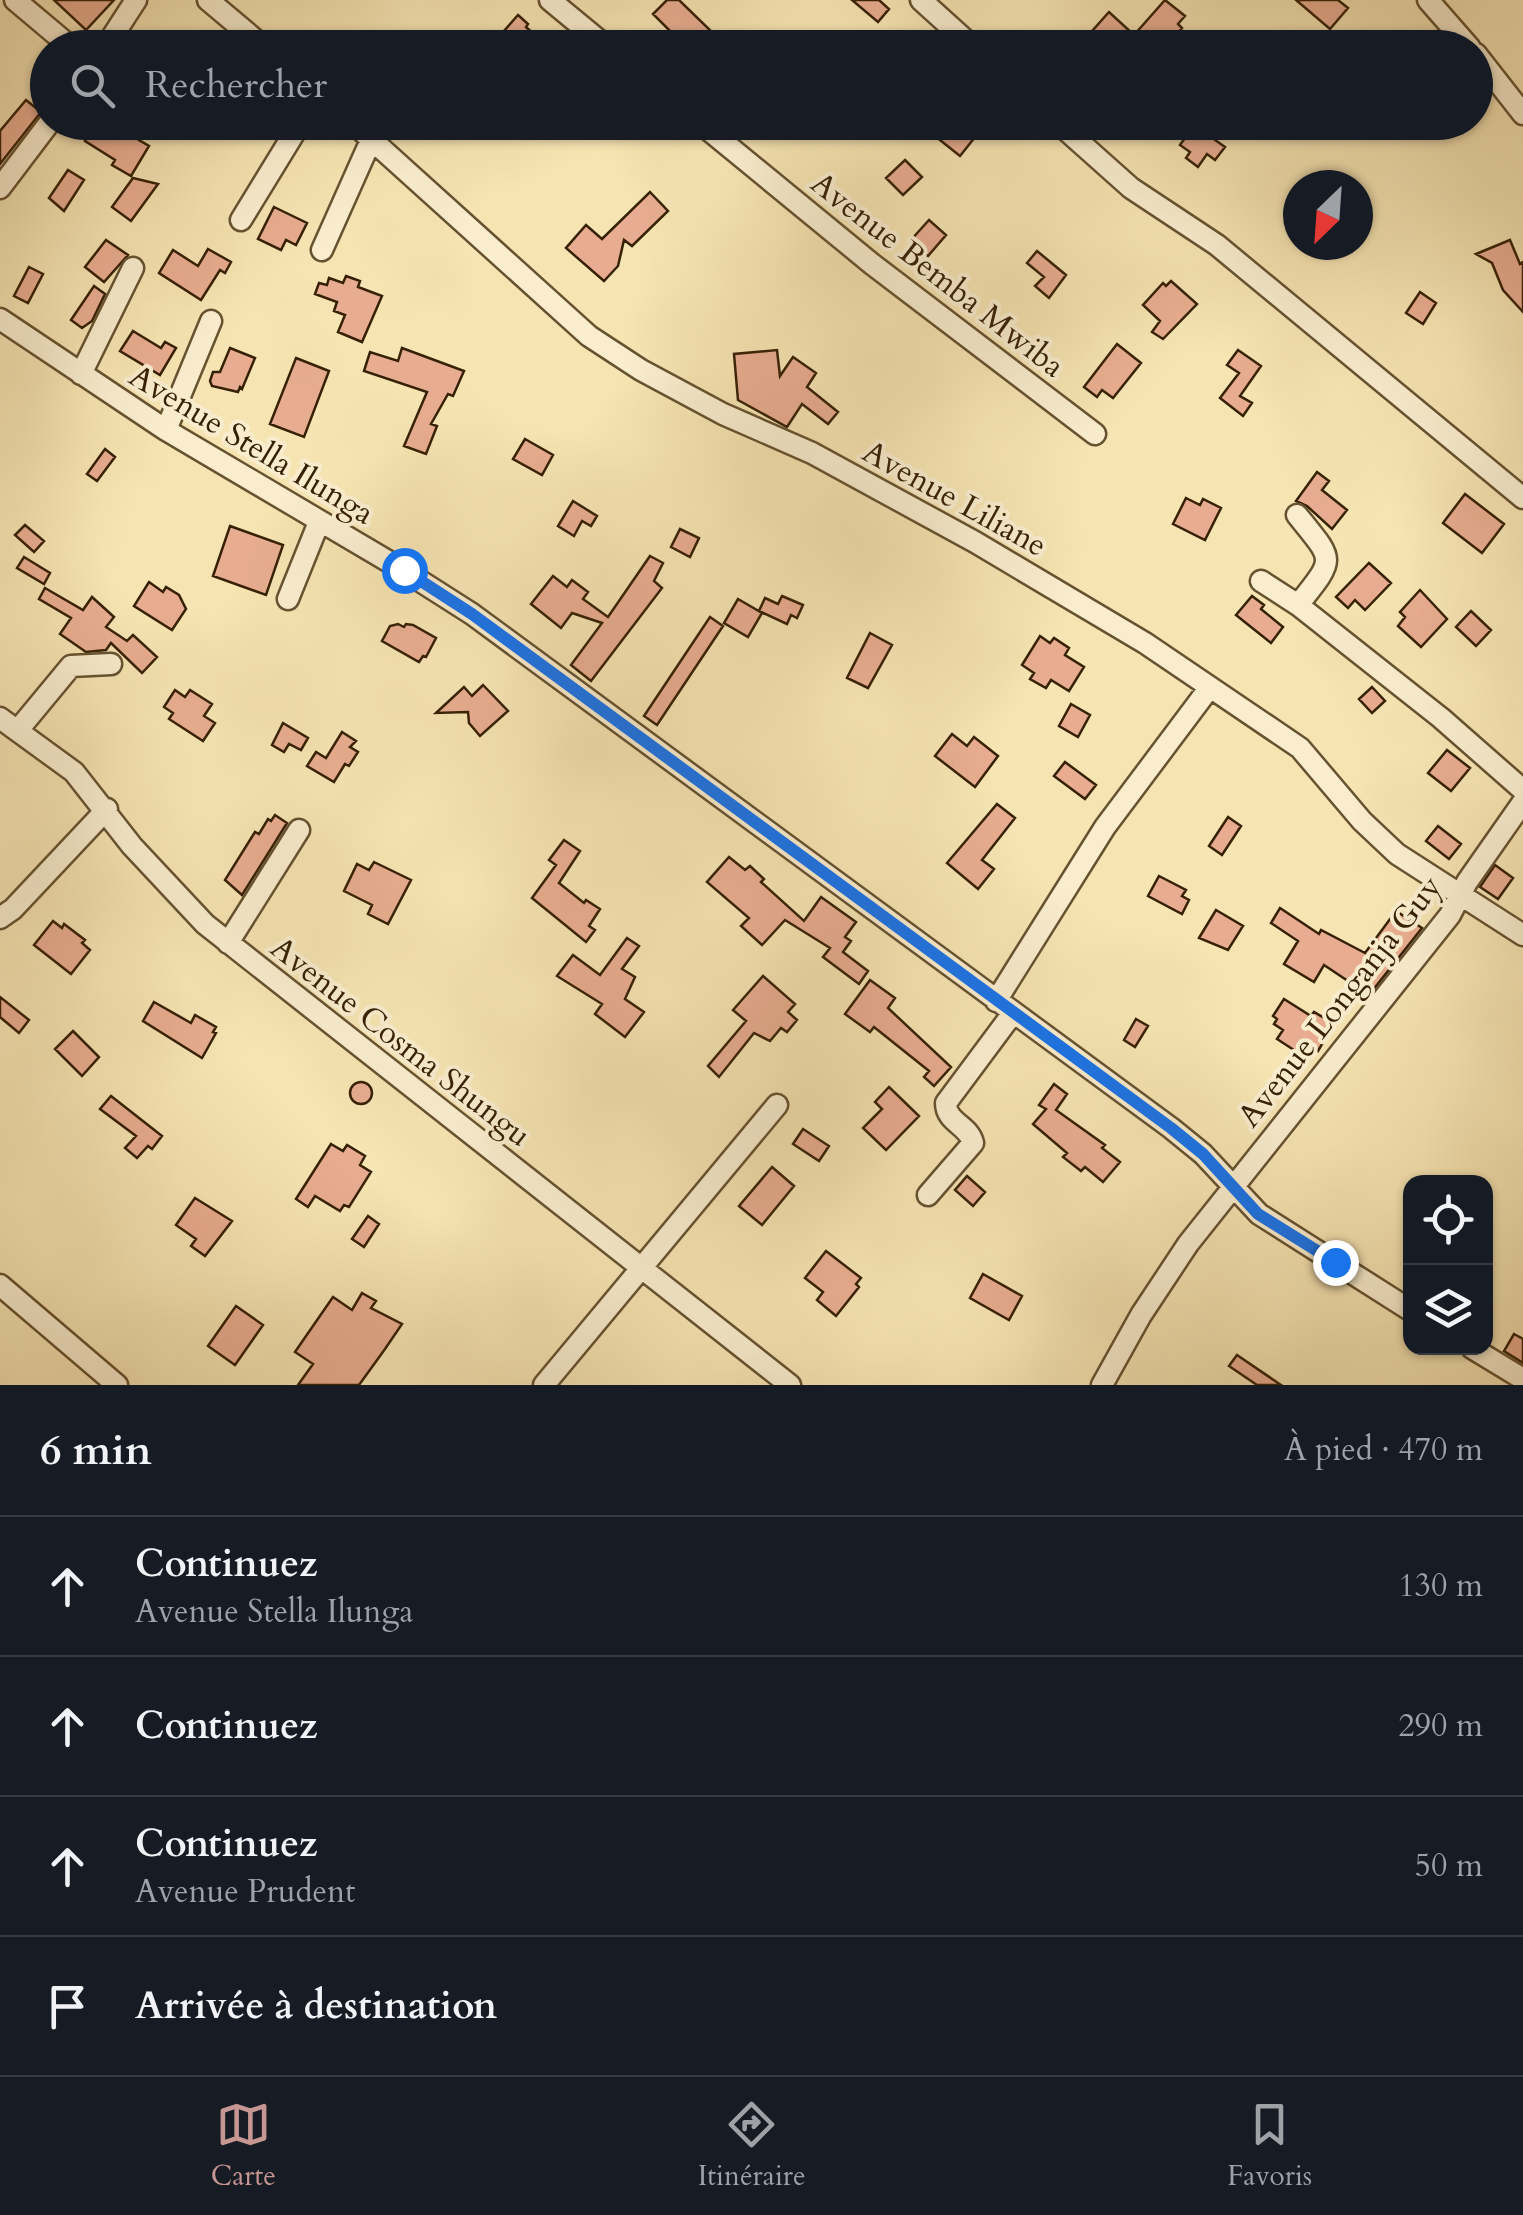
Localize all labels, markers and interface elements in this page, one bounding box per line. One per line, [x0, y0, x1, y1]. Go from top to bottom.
search box [30, 30, 1493, 140]
icon: search [65, 58, 120, 113]
text: Rechercher [145, 59, 327, 111]
street label: Avenue Bemba Mwiba [801, 162, 1074, 388]
north arrow [1283, 170, 1373, 260]
street label: Avenue Stella Ilunga [121, 354, 382, 535]
street label: Avenue Liliane [854, 430, 1055, 568]
route start [382, 548, 428, 594]
street label: Avenue Longanja Guy [1228, 866, 1452, 1137]
street label: Avenue Cosma Shungu [261, 926, 540, 1157]
map controls [1403, 1175, 1493, 1355]
button: locate [1403, 1175, 1493, 1265]
route end [1313, 1240, 1359, 1286]
button: layers [1403, 1265, 1493, 1355]
text: 6 min [40, 1422, 152, 1479]
text: À pied · 470 m [1284, 1428, 1483, 1472]
text: Continuez [135, 1538, 318, 1590]
icon: ahead [40, 1559, 95, 1614]
text: 130 m [1398, 1564, 1483, 1608]
text: Avenue Stella Ilunga [135, 1590, 413, 1634]
icon: ahead [40, 1699, 95, 1754]
text: Continuez [135, 1700, 318, 1752]
text: 290 m [1398, 1704, 1483, 1748]
text: Continuez [135, 1818, 318, 1870]
icon: ahead [40, 1839, 95, 1894]
text: 50 m [1415, 1844, 1483, 1888]
text: Avenue Prudent [135, 1870, 355, 1914]
icon: arrive [40, 1979, 95, 2034]
text: Arrivée à destination [135, 1980, 497, 2032]
tab: Carte [211, 2097, 276, 2195]
tab: Itinéraire [698, 2097, 806, 2195]
tab: Favoris [1227, 2097, 1312, 2195]

